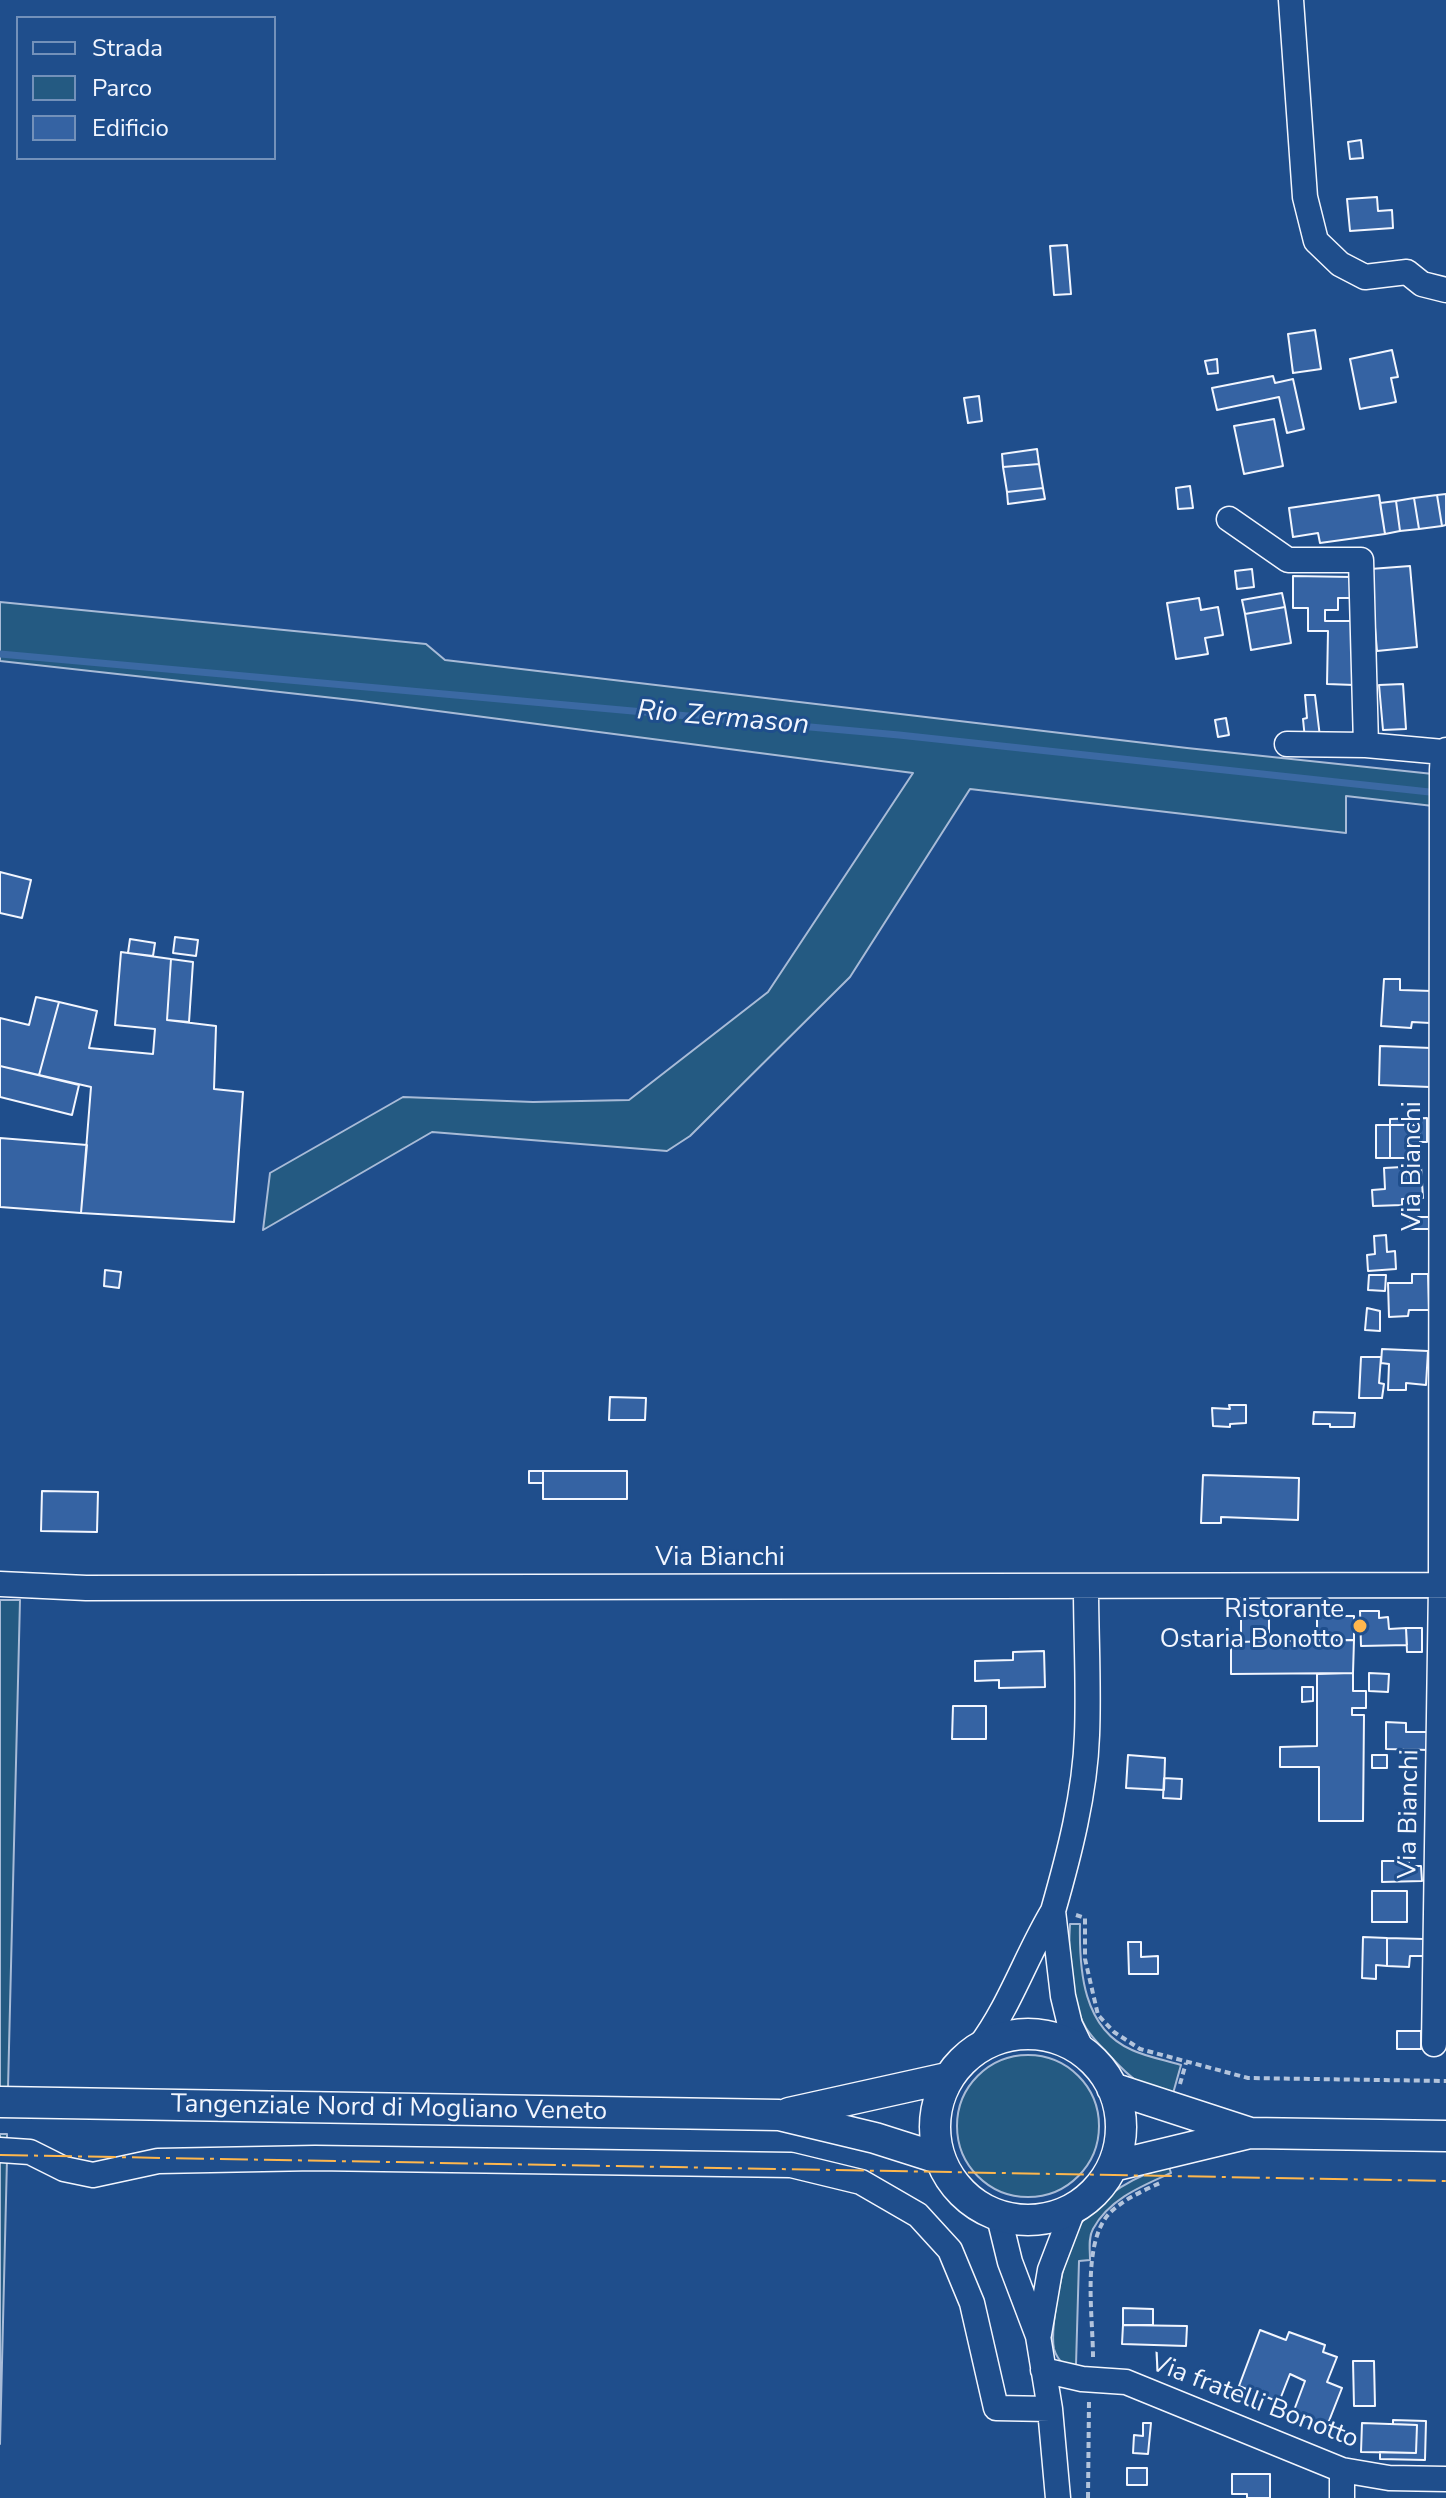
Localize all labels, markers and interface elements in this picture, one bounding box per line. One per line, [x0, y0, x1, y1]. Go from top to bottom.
legend [16, 16, 276, 160]
text: Strada [92, 32, 163, 64]
text: Parco [92, 72, 152, 104]
text: Edificio [92, 112, 169, 144]
water label: Rio Zermason [635, 695, 811, 743]
street label: Via Bianchi [1398, 1101, 1430, 1231]
street label: Via Bianchi [655, 1543, 785, 1575]
place label: Ristorante Ostaria Bonotto [1160, 1595, 1344, 1656]
marker: Ristorante Ostaria Bonotto [1351, 1617, 1369, 1635]
street label: Via Bianchi [1393, 1749, 1427, 1879]
street label: Tangenziale Nord di Mogliano Veneto [171, 2090, 607, 2128]
street label: Via fratelli Bonotto [1146, 2348, 1362, 2456]

